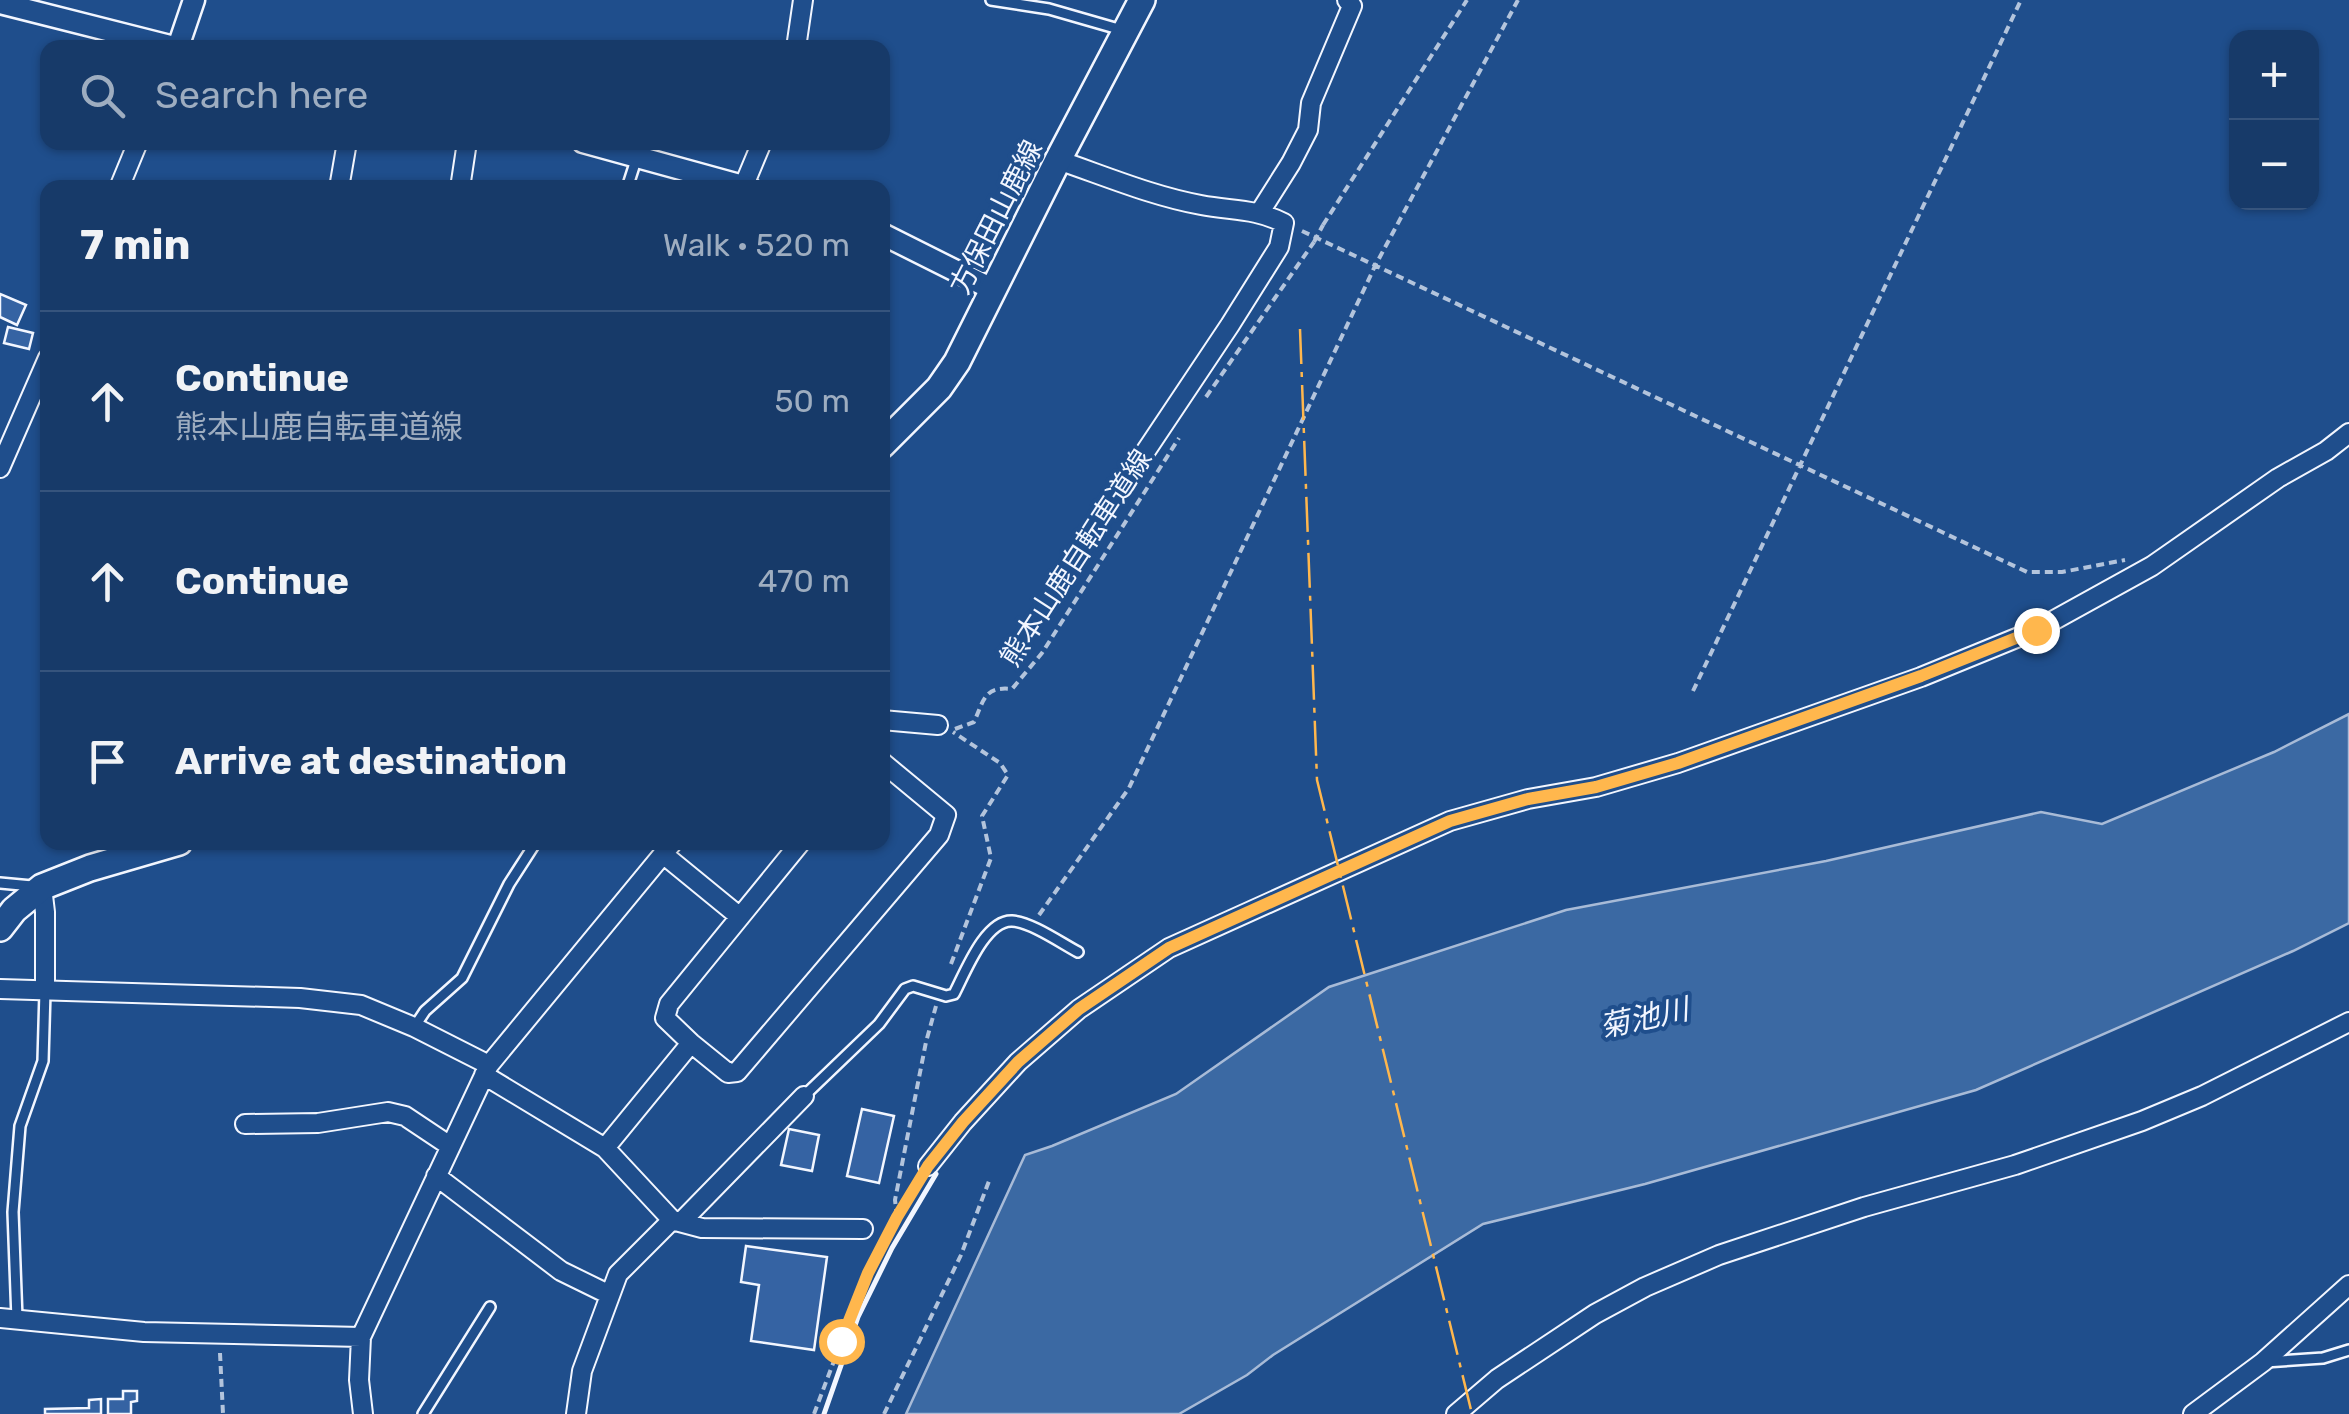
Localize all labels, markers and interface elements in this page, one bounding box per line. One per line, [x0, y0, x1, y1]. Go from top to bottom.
map controls [2229, 30, 2319, 210]
button: + [2229, 30, 2319, 120]
search box [40, 40, 890, 150]
icon: search [75, 68, 130, 123]
text: Search here [155, 72, 368, 118]
button: − [2229, 120, 2319, 210]
street label: 方保田山鹿線 [943, 135, 1049, 299]
text: 7 min [80, 220, 191, 270]
text: Walk · 520 m [663, 226, 850, 264]
text: Continue [175, 355, 349, 401]
icon: ahead [80, 374, 135, 429]
text: 50 m [774, 382, 850, 420]
text: 熊本山鹿自転車道線 [175, 408, 463, 446]
street label: 熊本山鹿自転車道線 [994, 443, 1158, 673]
icon: ahead [80, 554, 135, 609]
text: Continue [175, 558, 349, 604]
text: 470 m [758, 562, 850, 600]
route end [2014, 608, 2060, 654]
icon: arrive [80, 734, 135, 789]
text: Arrive at destination [175, 738, 567, 784]
water label: 菊池川 [1596, 990, 1695, 1045]
route start [819, 1319, 865, 1365]

